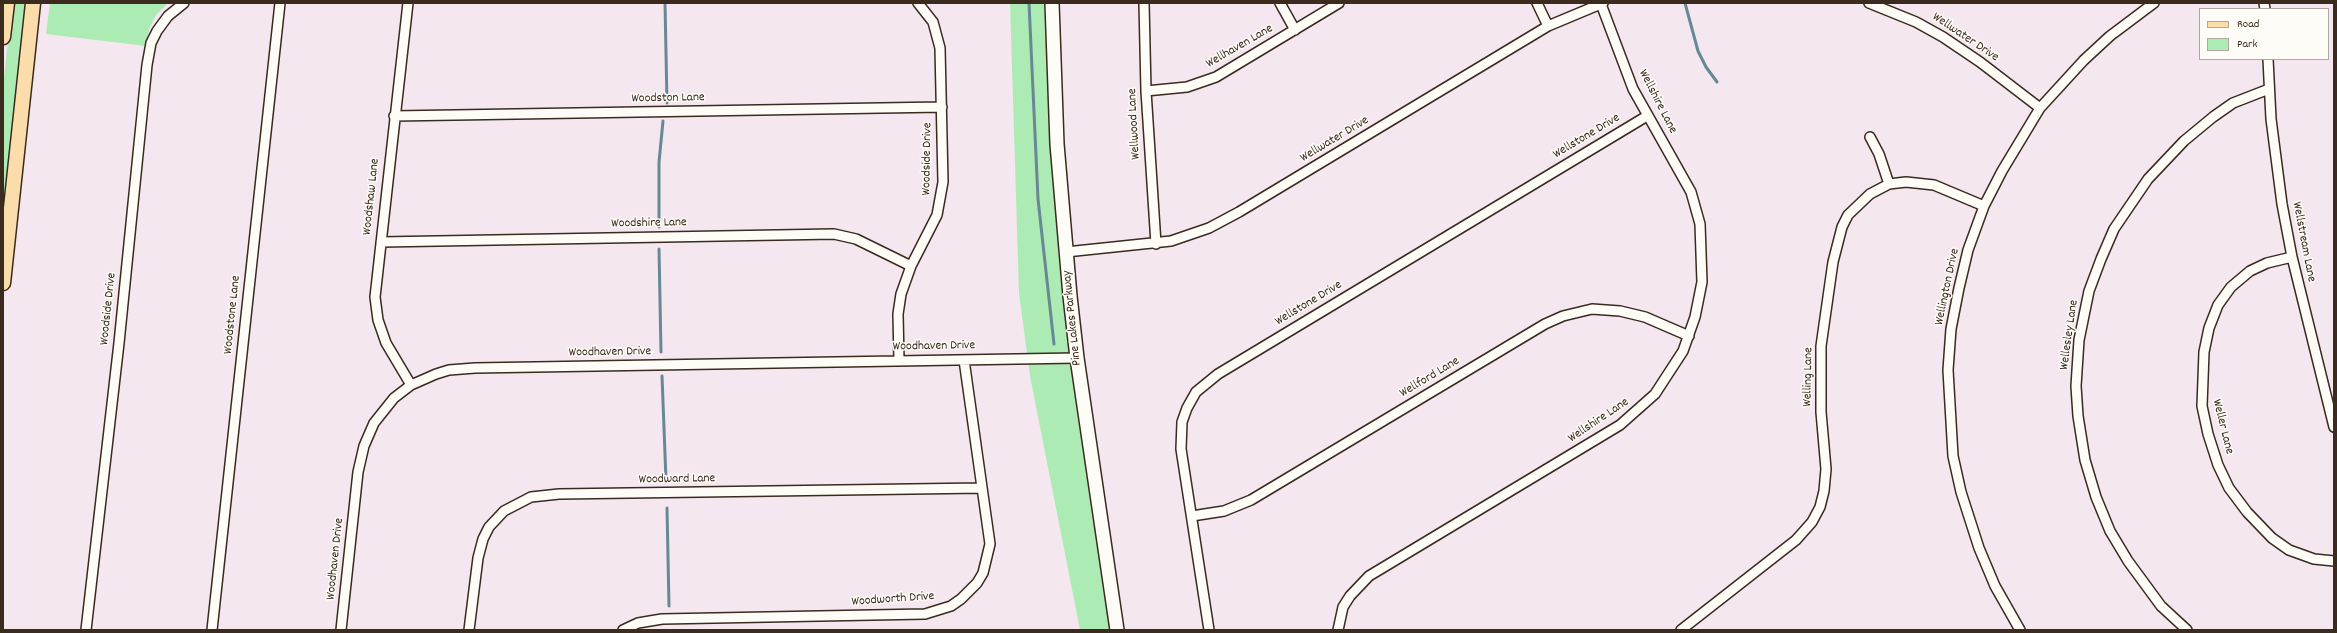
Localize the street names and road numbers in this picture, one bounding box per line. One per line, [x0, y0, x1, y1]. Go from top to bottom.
street label: Wellwater Drive [1929, 10, 2001, 66]
street label: Wellhaven Lane [1204, 22, 1276, 72]
street label: Wellshire Lane [1634, 67, 1680, 137]
street label: Wellwood Lane [1125, 88, 1145, 160]
street label: Woodston Lane [631, 91, 705, 107]
street label: Wellstone Drive [1551, 111, 1623, 163]
street label: Wellwater Drive [1298, 113, 1372, 167]
street label: Woodside Drive [920, 122, 936, 196]
street label: Woodshaw Lane [360, 158, 384, 236]
street label: Wellstream Lane [2288, 201, 2318, 283]
street label: Woodshire Lane [611, 216, 687, 232]
street label: Wellington Drive [1932, 247, 1964, 327]
street label: Pine Lakes Parkway [1060, 270, 1086, 366]
street label: Woodside Drive [97, 272, 121, 346]
street label: Woodstone Lane [221, 275, 245, 355]
street label: Wellstone Drive [1273, 278, 1345, 330]
street label: Wellesley Lane [2057, 299, 2083, 371]
street label: Woodhaven Drive [893, 338, 975, 356]
street label: Woodhaven Drive [569, 344, 651, 362]
street label: Welling Lane [1801, 347, 1817, 407]
street label: Wellford Lane [1397, 354, 1463, 402]
street label: Wellshire Lane [1566, 395, 1632, 447]
street label: Weller Lane [2208, 398, 2236, 456]
street label: Woodward Lane [639, 472, 715, 488]
street label: Woodhaven Drive [324, 517, 348, 601]
street label: Woodworth Drive [851, 589, 935, 611]

